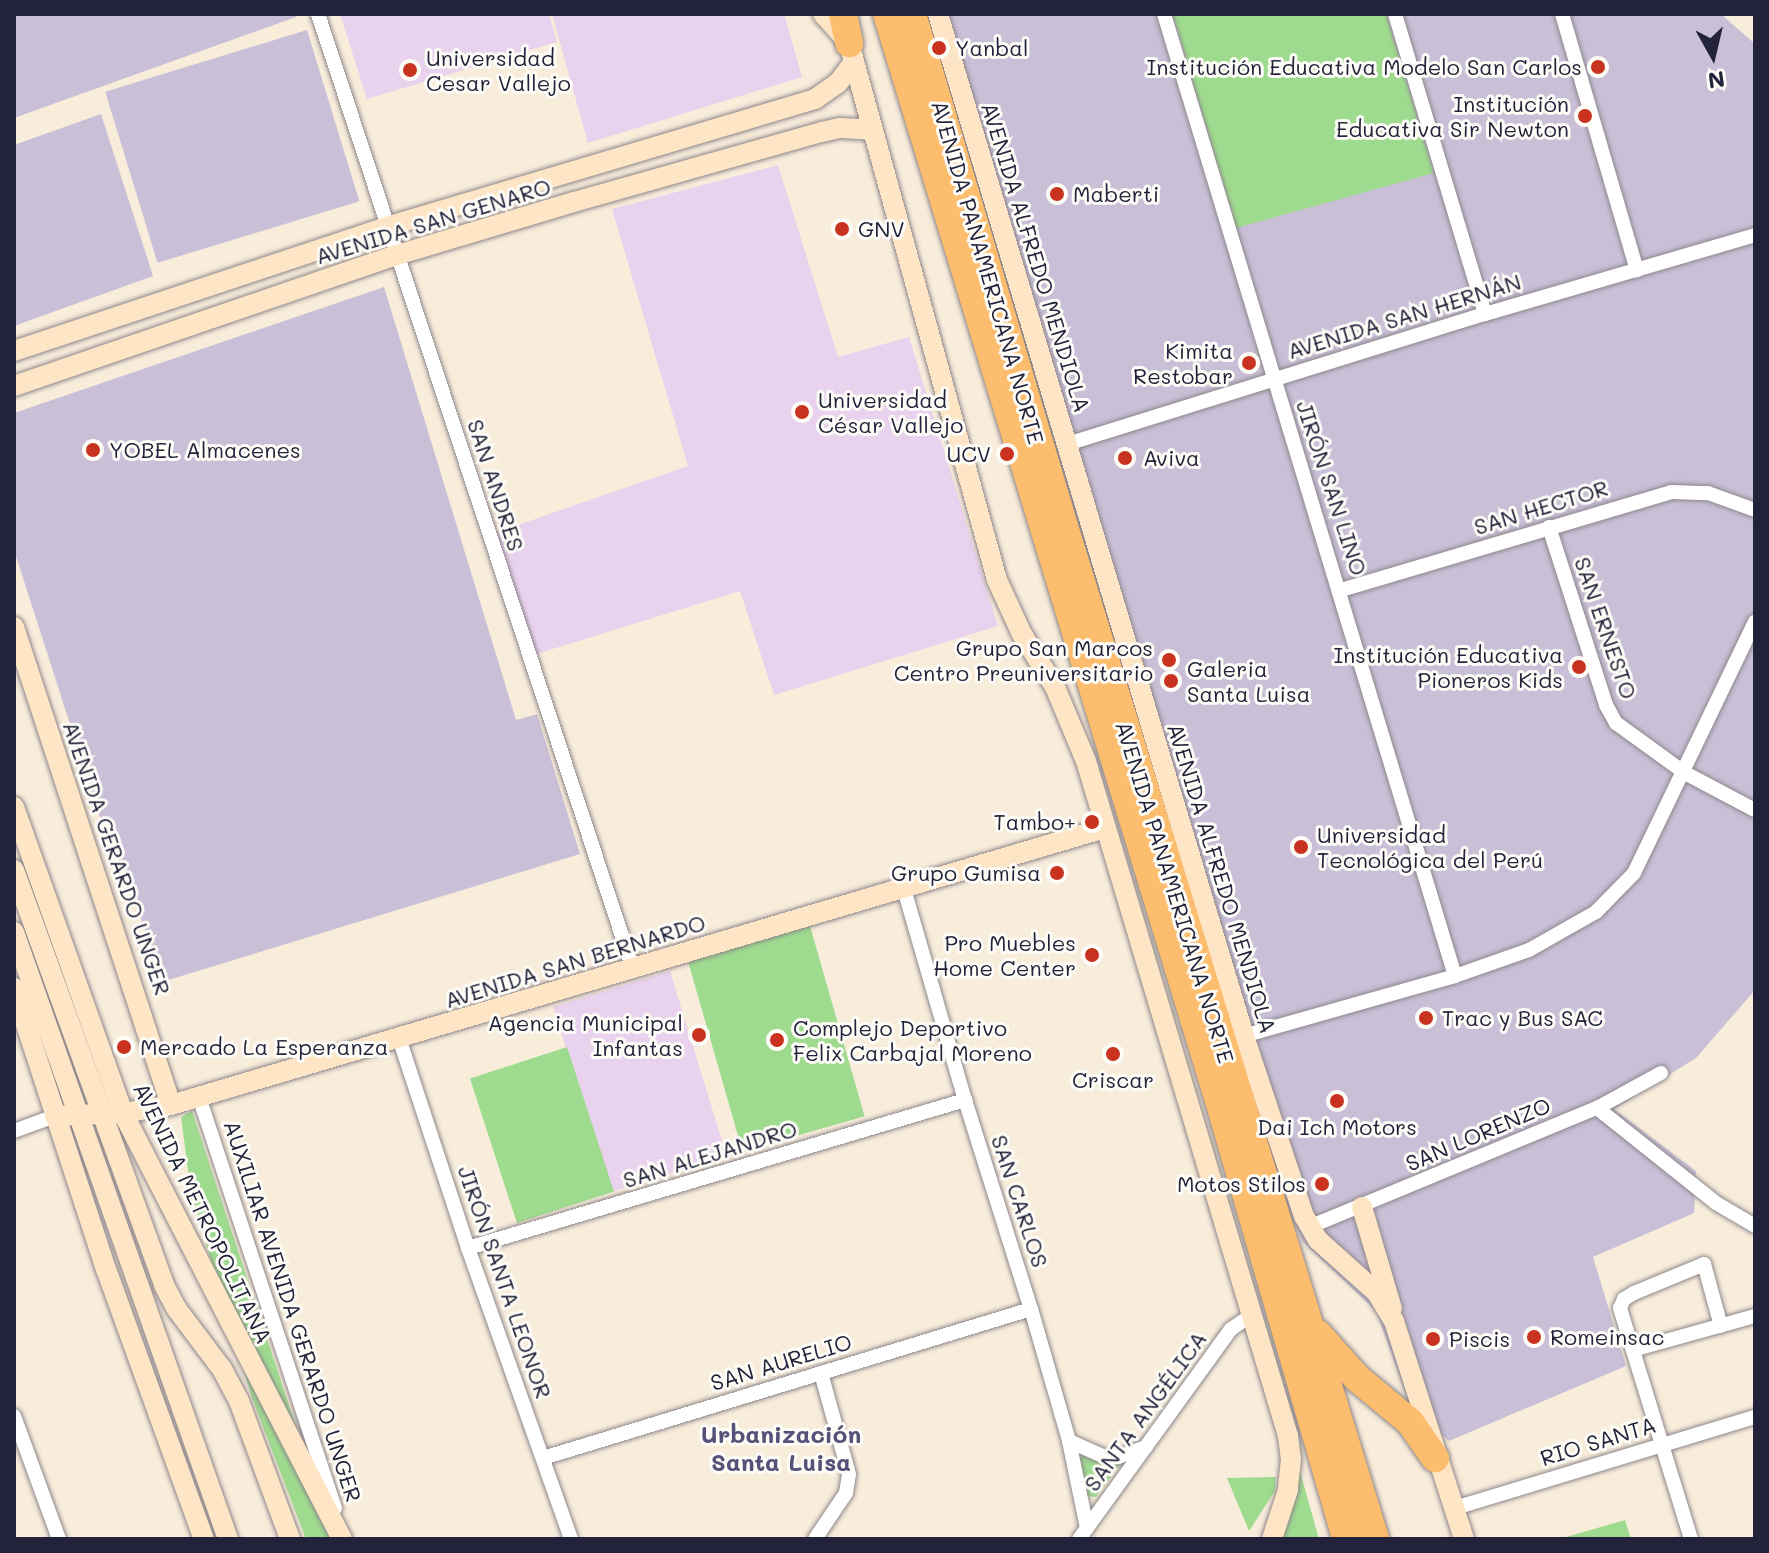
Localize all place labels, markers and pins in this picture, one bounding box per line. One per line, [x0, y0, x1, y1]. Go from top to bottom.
place label: Yanbal [955, 35, 1029, 61]
marker: Yanbal [930, 39, 948, 57]
place label: Universidad Cesar Vallejo [426, 44, 571, 96]
place label: Institución Educativa Modelo San Carlos [1147, 54, 1582, 80]
marker: Institución Educativa Modelo San Carlos [1589, 58, 1607, 76]
marker: Universidad Cesar Vallejo [401, 61, 419, 79]
place label: Institución Educativa Sir Newton [1336, 90, 1569, 142]
marker: Institución Educativa Sir Newton [1576, 107, 1594, 125]
place label: Maberti [1073, 181, 1159, 207]
marker: Maberti [1048, 185, 1066, 203]
place label: GNV [858, 216, 905, 242]
marker: GNV [833, 220, 851, 238]
place label: Kimita Restobar [1133, 337, 1233, 388]
marker: Kimita Restobar [1240, 354, 1258, 372]
place label: Universidad César Vallejo [818, 386, 963, 438]
marker: Universidad César Vallejo [793, 403, 811, 421]
place label: YOBEL Almacenes [109, 437, 301, 463]
marker: YOBEL Almacenes [84, 441, 102, 459]
place label: UCV [946, 441, 991, 467]
marker: UCV [998, 445, 1016, 463]
place label: Aviva [1143, 445, 1200, 471]
marker: Aviva [1114, 447, 1136, 469]
place label: Grupo San Marcos Centro Preuniversitario [894, 634, 1153, 686]
place label: Institución Educativa Pioneros Kids [1333, 641, 1563, 692]
marker: Grupo San Marcos Centro Preuniversitario [1160, 651, 1178, 669]
place label: Galeria Santa Luisa [1187, 655, 1310, 706]
marker: Institución Educativa Pioneros Kids [1570, 658, 1588, 676]
marker: Galeria Santa Luisa [1162, 672, 1180, 690]
place label: Tambo+ [994, 809, 1076, 835]
marker: Tambo+ [1083, 813, 1101, 831]
place label: Universidad Tecnológica del Perú [1317, 821, 1543, 872]
marker: Universidad Tecnológica del Perú [1292, 838, 1310, 856]
place label: Grupo Gumisa [891, 860, 1041, 886]
marker: Grupo Gumisa [1048, 864, 1066, 882]
place label: Pro Muebles Home Center [933, 929, 1076, 980]
marker: Pro Muebles Home Center [1083, 946, 1101, 964]
place label: Trac y Bus SAC [1442, 1005, 1603, 1031]
place label: Agencia Municipal Infantas [488, 1009, 683, 1060]
marker: Trac y Bus SAC [1417, 1009, 1435, 1027]
place label: Complejo Deportivo Felix Carbajal Moreno [793, 1014, 1032, 1066]
marker: Agencia Municipal Infantas [690, 1026, 708, 1044]
marker: Complejo Deportivo Felix Carbajal Moreno [768, 1031, 786, 1049]
place label: Mercado La Esperanza [140, 1034, 389, 1060]
marker: Mercado La Esperanza [115, 1038, 133, 1056]
marker: Criscar [1104, 1045, 1122, 1063]
place label: Criscar [1072, 1067, 1154, 1093]
marker: Dai Ich Motors [1328, 1092, 1346, 1110]
place label: Dai Ich Motors [1257, 1114, 1417, 1140]
place label: Motos Stilos [1177, 1171, 1306, 1197]
marker: Motos Stilos [1313, 1175, 1331, 1193]
place label: Romeinsac [1550, 1324, 1665, 1350]
place label: Piscis [1449, 1326, 1510, 1352]
marker: Romeinsac [1525, 1328, 1543, 1346]
marker: Piscis [1424, 1330, 1442, 1348]

